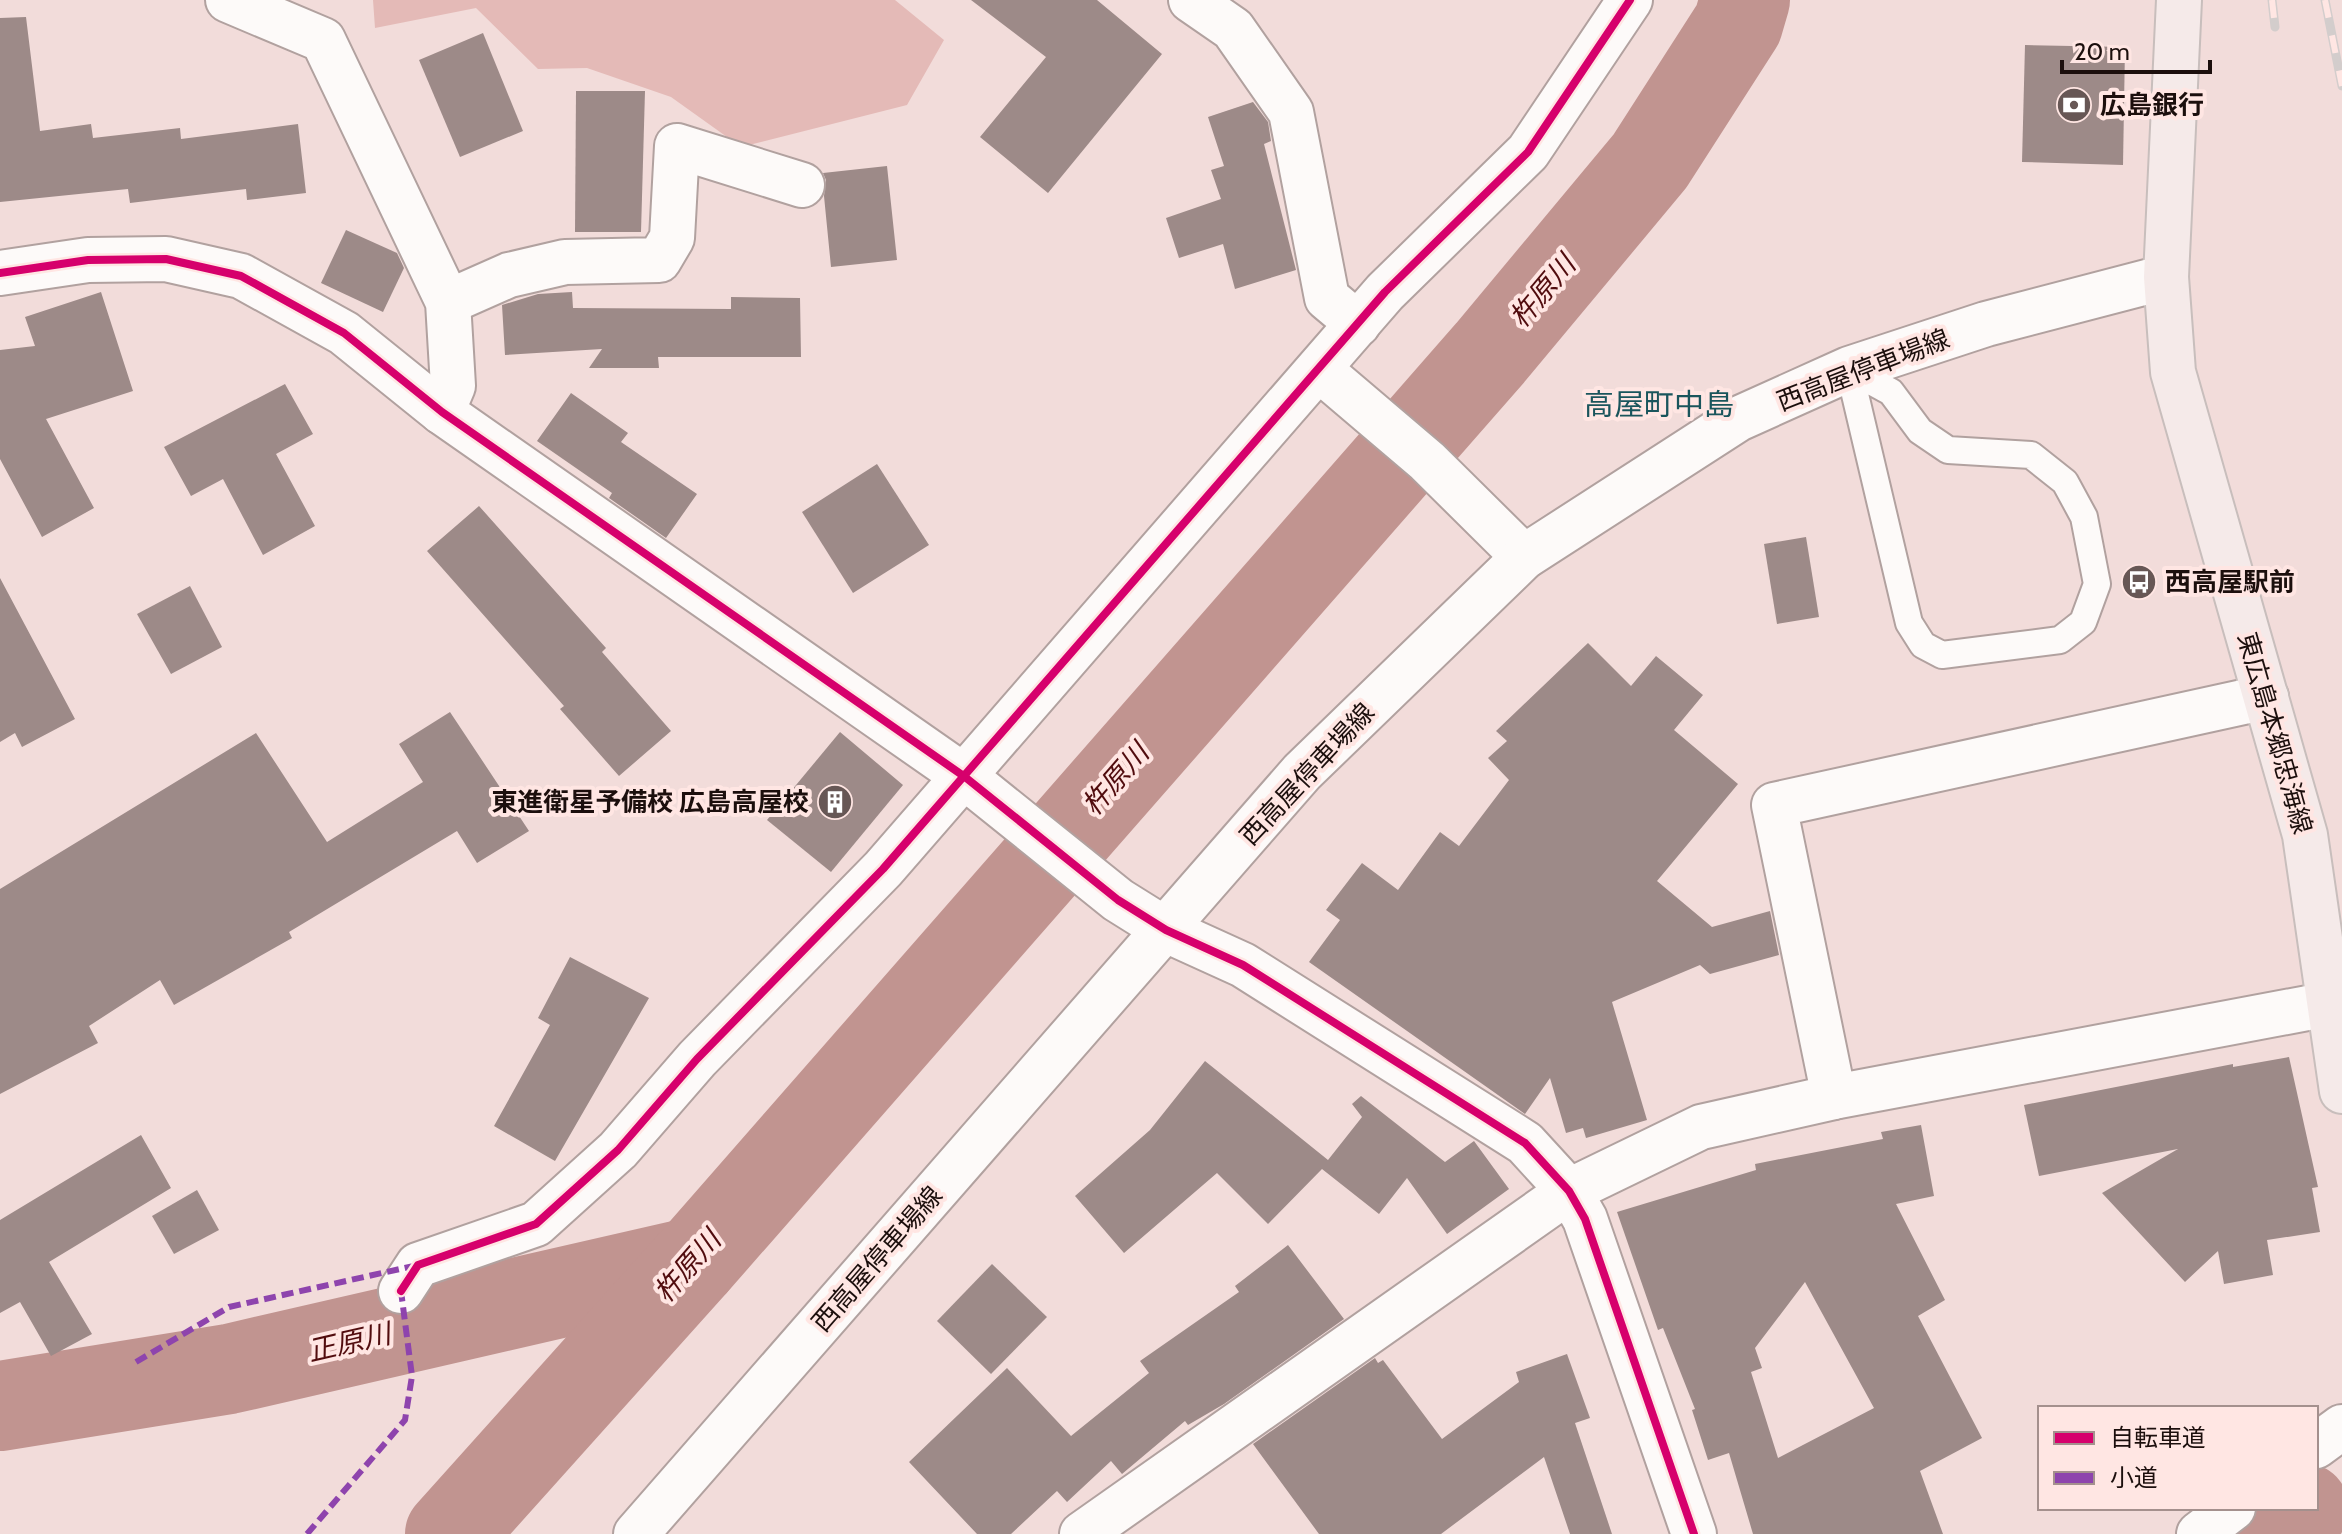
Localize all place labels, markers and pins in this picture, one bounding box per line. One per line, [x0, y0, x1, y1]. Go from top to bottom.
bank icon: 広島銀行 [2055, 86, 2093, 124]
place label: 広島銀行 [2100, 89, 2204, 121]
bus stop icon: 西高屋駅前 [2120, 563, 2158, 601]
place label: 西高屋駅前 [2165, 566, 2295, 598]
building icon: 東進衛星予備校 広島高屋校 [816, 783, 854, 821]
place label: 東進衛星予備校 広島高屋校 [491, 786, 809, 818]

